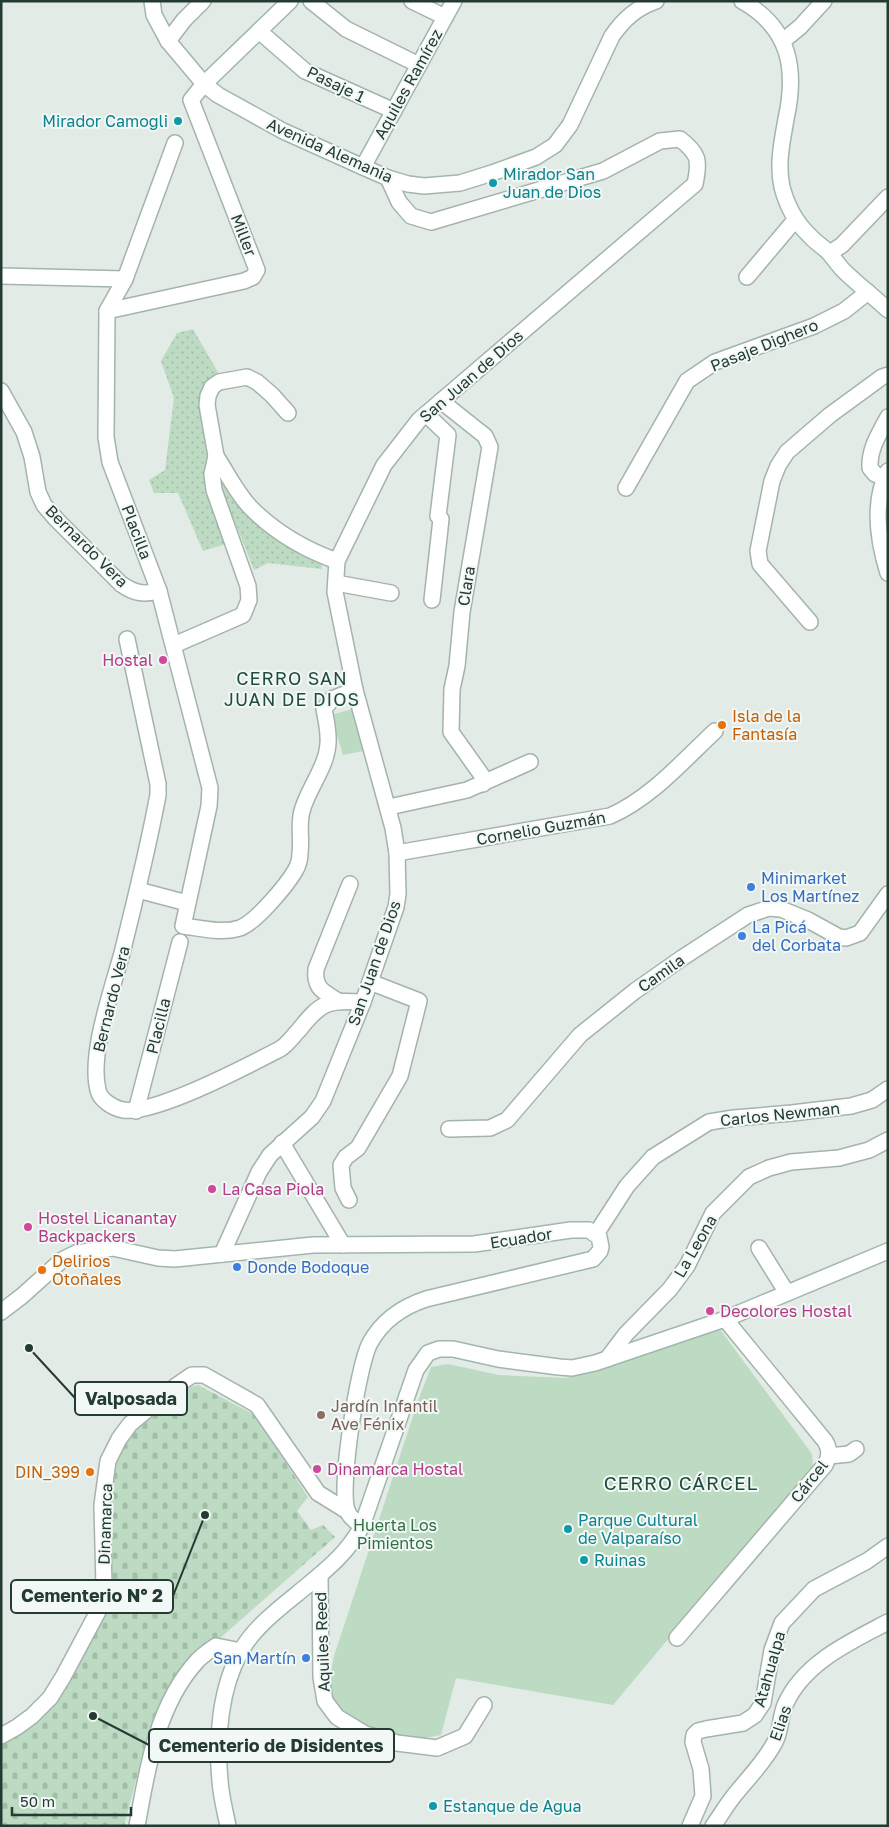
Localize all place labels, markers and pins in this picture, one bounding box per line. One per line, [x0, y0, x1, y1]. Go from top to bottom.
place label: Mirador Camogli [42, 111, 168, 131]
marker: Mirador Camogli [172, 115, 184, 127]
place label: Mirador San Juan de Dios [503, 164, 601, 202]
marker: Mirador San Juan de Dios [487, 177, 499, 189]
place label: Hostal [102, 650, 153, 670]
marker: Hostal [157, 654, 169, 666]
place label: Isla de la Fantasía [732, 706, 801, 744]
marker: Isla de la Fantasía [716, 719, 728, 731]
place label: Minimarket Los Martínez [761, 868, 859, 906]
marker: Minimarket Los Martínez [745, 881, 757, 893]
place label: La Picá del Corbata [752, 917, 841, 955]
marker: La Picá del Corbata [736, 930, 748, 942]
place label: La Casa Piola [222, 1179, 324, 1199]
marker: La Casa Piola [206, 1183, 218, 1195]
place label: Hostel Licanantay Backpackers [38, 1208, 177, 1246]
marker: Hostel Licanantay Backpackers [22, 1221, 34, 1233]
place label: Delirios Otoñales [52, 1251, 121, 1289]
place label: Donde Bodoque [247, 1257, 369, 1277]
marker: Donde Bodoque [231, 1261, 243, 1273]
marker: Delirios Otoñales [36, 1264, 48, 1276]
place label: Decolores Hostal [720, 1301, 852, 1321]
marker: Decolores Hostal [704, 1305, 716, 1317]
callout: Valposada [75, 1382, 187, 1415]
place label: Jardín Infantil Ave Fénix [331, 1396, 438, 1434]
marker: Jardín Infantil Ave Fénix [315, 1409, 327, 1421]
place label: Dinamarca Hostal [327, 1459, 463, 1479]
place label: DIN_399 [15, 1462, 80, 1482]
marker: Dinamarca Hostal [311, 1463, 323, 1475]
marker: DIN_399 [84, 1466, 96, 1478]
place label: Parque Cultural de Valparaíso [578, 1510, 698, 1548]
marker: Parque Cultural de Valparaíso [562, 1523, 574, 1535]
place label: Ruinas [594, 1550, 646, 1570]
marker: Ruinas [578, 1554, 590, 1566]
callout: Cementerio N° 2 [11, 1580, 173, 1613]
place label: San Martín [213, 1648, 296, 1668]
marker: San Martín [300, 1652, 312, 1664]
callout: Cementerio de Disidentes [149, 1729, 394, 1762]
place label: Estanque de Agua [443, 1796, 582, 1816]
marker: Estanque de Agua [427, 1800, 439, 1812]

